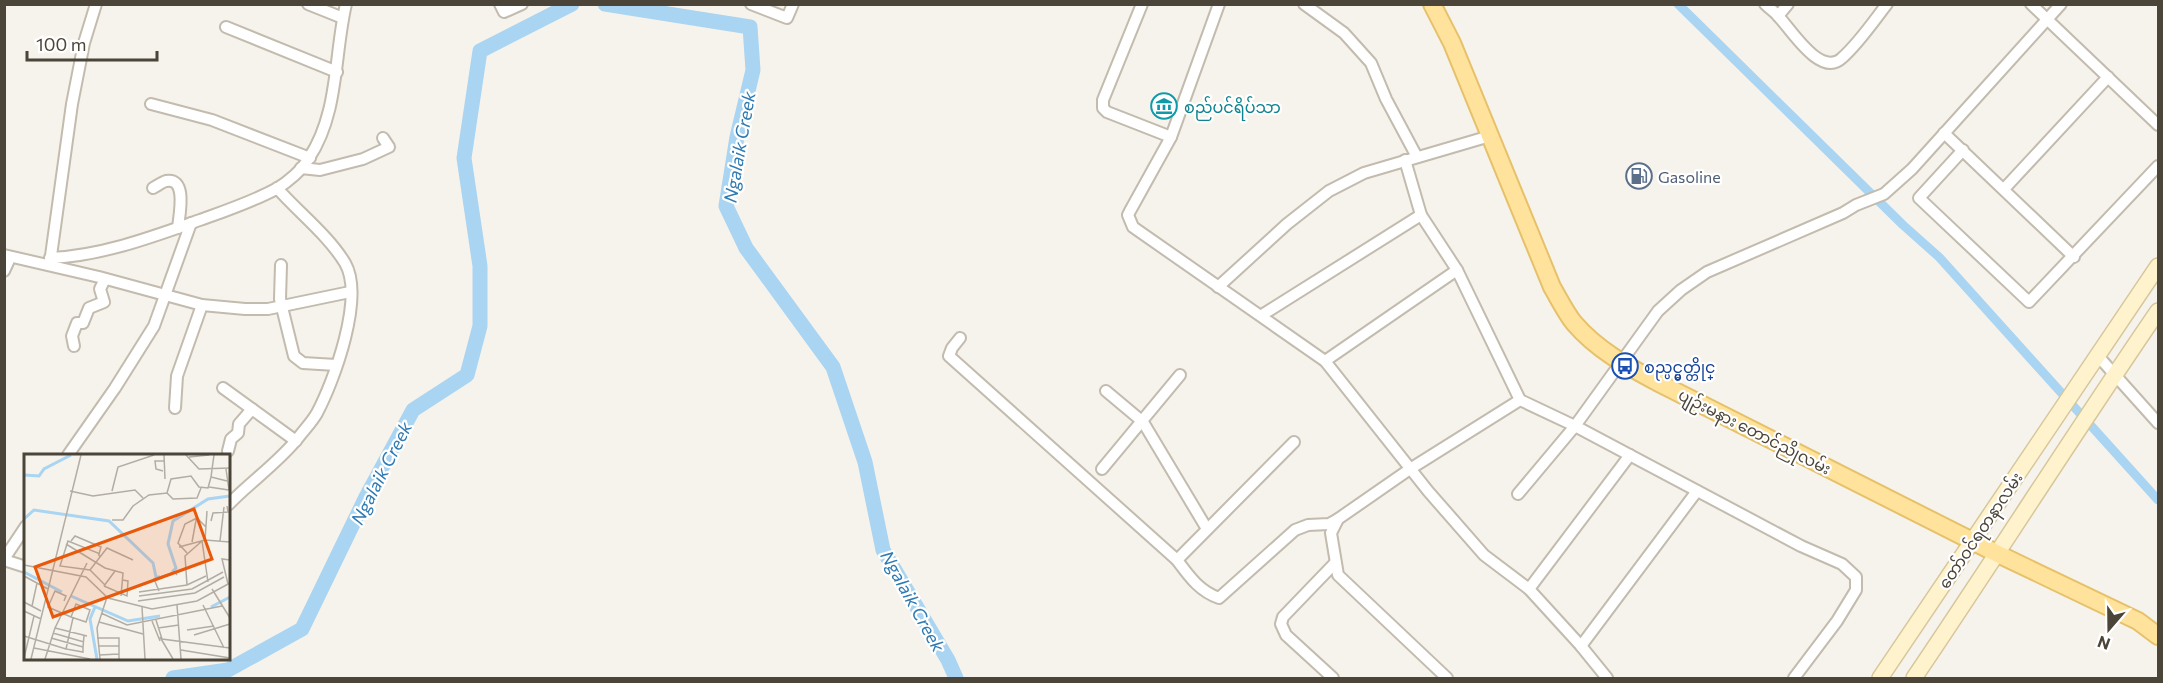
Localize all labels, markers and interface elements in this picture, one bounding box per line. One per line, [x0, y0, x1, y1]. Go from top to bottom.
scale bar [27, 24, 158, 62]
text: 100 m [36, 33, 86, 55]
water label: Ngalaik Creek [718, 89, 760, 204]
museum icon: စည်ပင်ရိပ်သာ [1149, 91, 1179, 121]
place label: စည်ပင်ရိပ်သာ [1184, 96, 1281, 121]
fuel station icon: Gasoline [1624, 161, 1654, 191]
place label: Gasoline [1658, 167, 1721, 186]
bus stop icon: စည္ပင္မွတ္တိုင္ [1610, 351, 1640, 381]
place label: စည္ပင္မွတ္တိုင္ [1644, 357, 1716, 381]
street label: ပျဉ်းမနား တောင်ညိုလမ်း [1673, 383, 1835, 482]
water label: Ngalaik Creek [346, 417, 417, 528]
inset map [24, 454, 230, 659]
street label: တော်ဝင်ရတနာလမ်း [1933, 468, 2030, 595]
water label: Ngalaik Creek [876, 547, 950, 657]
north arrow [2079, 599, 2139, 659]
text: N [2095, 633, 2113, 655]

